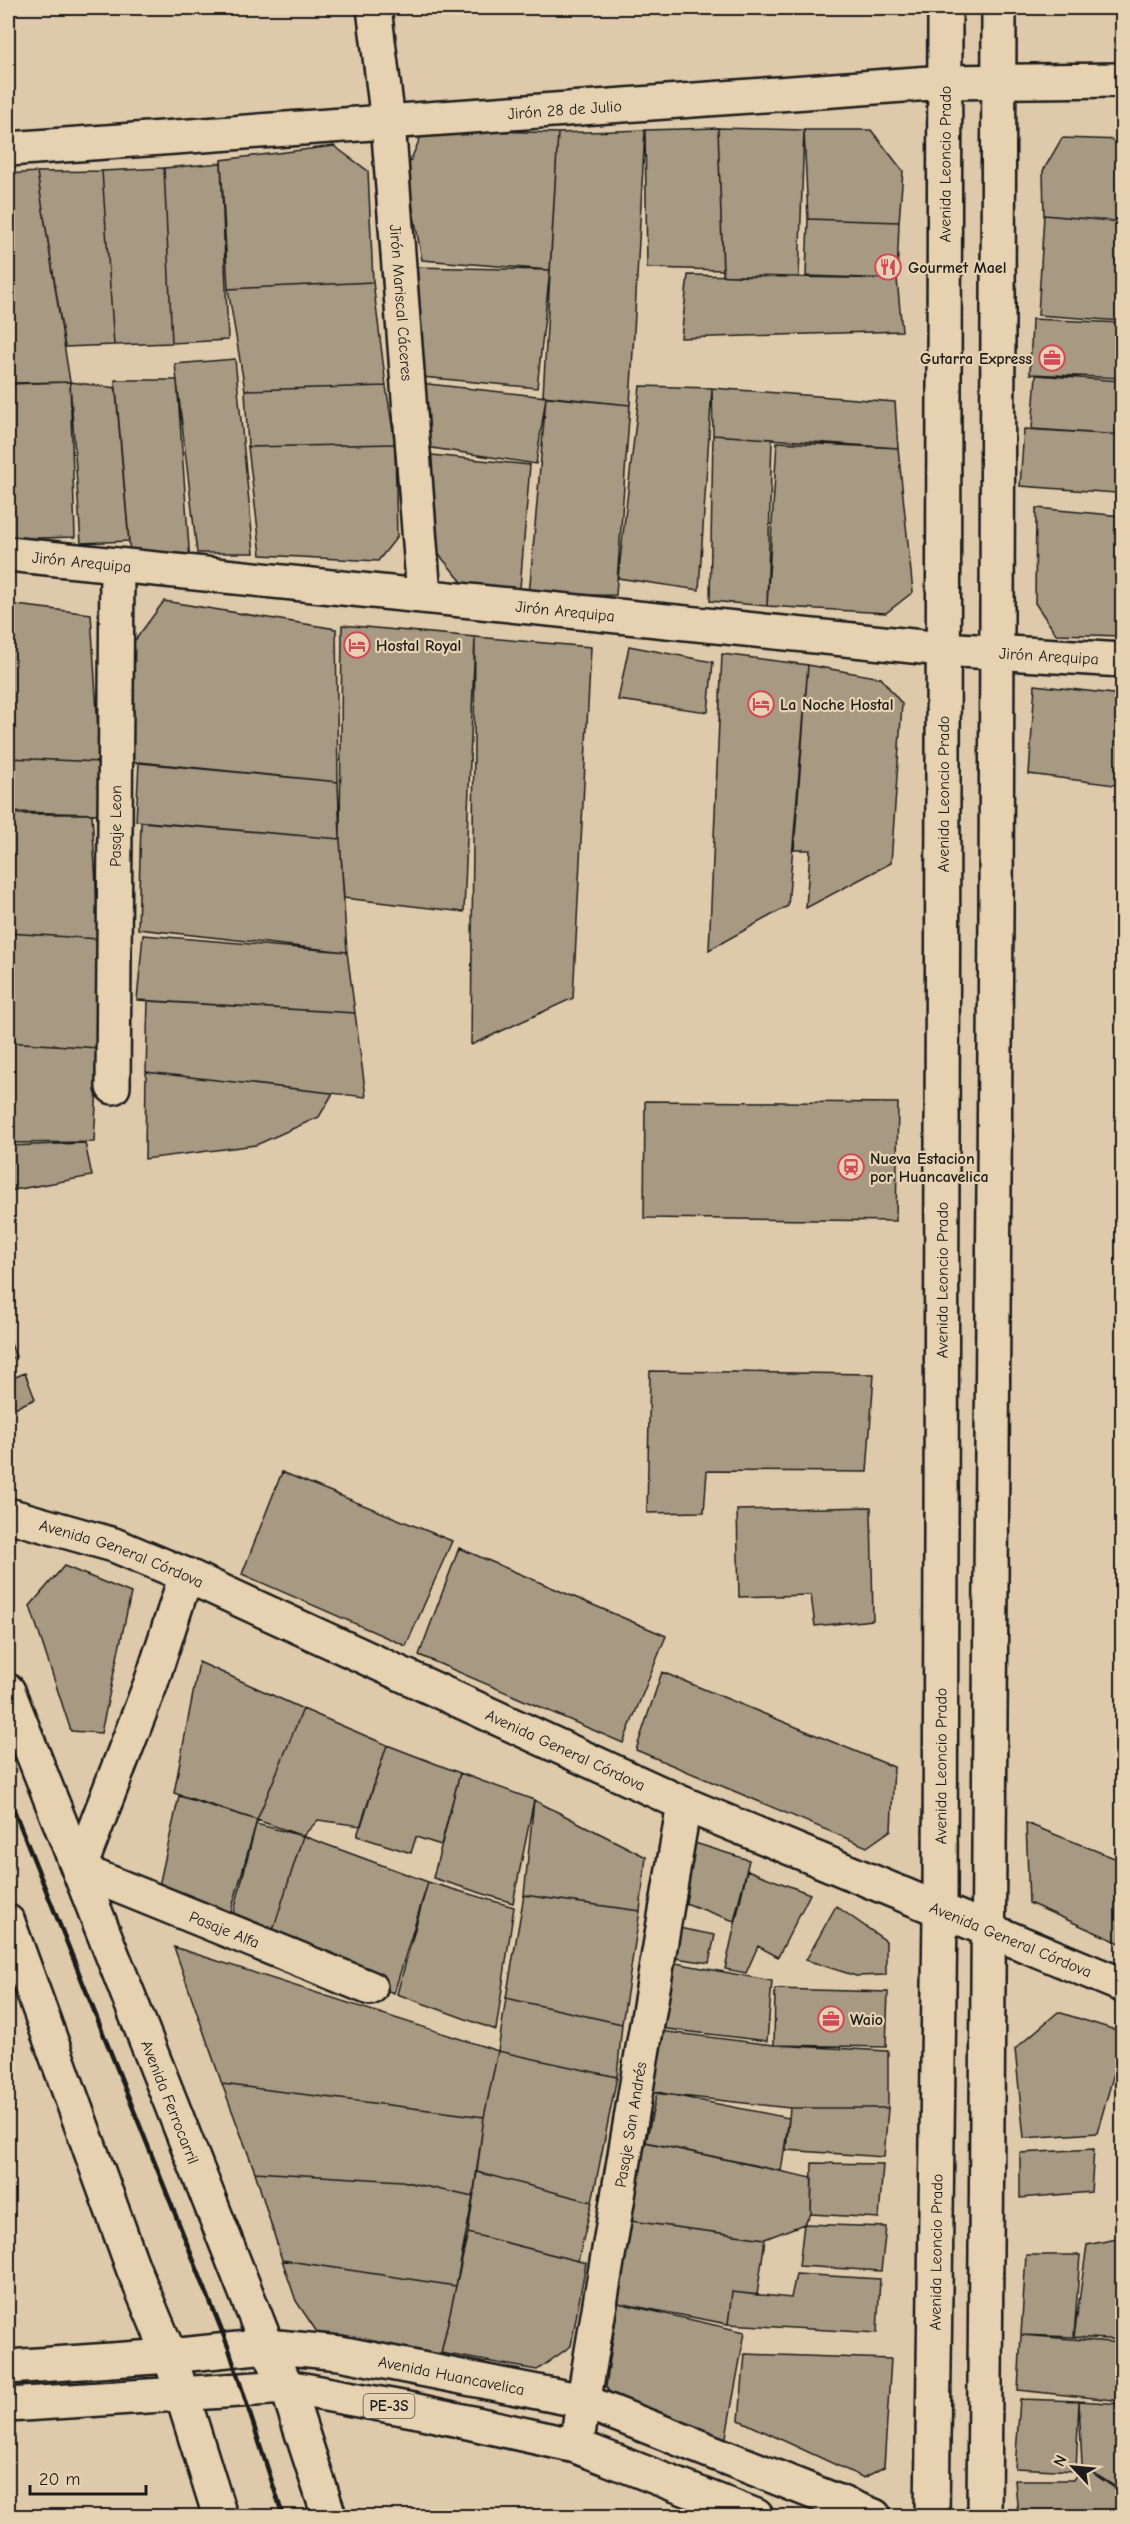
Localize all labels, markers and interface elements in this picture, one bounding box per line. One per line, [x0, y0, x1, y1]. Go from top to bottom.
street label: Avenida Leoncio Prado [936, 86, 955, 243]
street label: Jirón 28 de Julio [507, 97, 622, 123]
street label: Jirón Mariscal Cáceres [386, 224, 416, 382]
restaurant icon: Gourmet Mael [873, 252, 903, 282]
place label: Gourmet Mael [908, 259, 1007, 277]
office icon: Gutarra Express [1037, 343, 1067, 373]
place label: Gutarra Express [920, 350, 1032, 368]
street label: Jirón Arequipa [31, 548, 132, 576]
street label: Jirón Arequipa [514, 598, 616, 626]
hotel icon: Hostal Royal [342, 630, 372, 660]
place label: Hostal Royal [376, 637, 461, 655]
street label: Jirón Arequipa [999, 645, 1099, 669]
hotel icon: La Noche Hostal [746, 689, 776, 719]
place label: La Noche Hostal [780, 696, 894, 714]
street label: Avenida Leoncio Prado [935, 716, 953, 873]
street label: Pasaje Leon [107, 785, 125, 867]
place label: Nueva Estacion por Huancavelica [870, 1150, 989, 1186]
station icon: Nueva Estacion por Huancavelica [836, 1152, 866, 1182]
street label: Avenida Leoncio Prado [933, 1202, 952, 1359]
street label: Avenida General Córdova [37, 1516, 206, 1592]
street label: Avenida Leoncio Prado [932, 1688, 951, 1845]
street label: Avenida General Córdova [483, 1706, 648, 1795]
street label: Avenida General Córdova [927, 1899, 1094, 1981]
street label: Pasaje Alfa [187, 1908, 262, 1952]
office icon: Waio [816, 2004, 846, 2034]
place label: Waio [850, 2011, 883, 2029]
street label: Avenida Ferrocarril [137, 2038, 202, 2167]
street label: Pasaje San Andrés [612, 2060, 651, 2189]
street label: Avenida Leoncio Prado [926, 2174, 947, 2331]
street label: Avenida Huancavelica [377, 2353, 526, 2399]
road number: PE-3S [364, 2394, 414, 2418]
north arrow [1043, 2437, 1103, 2497]
text: N [1050, 2452, 1071, 2469]
scale bar [30, 2458, 146, 2496]
text: 20 m [39, 2469, 80, 2490]

